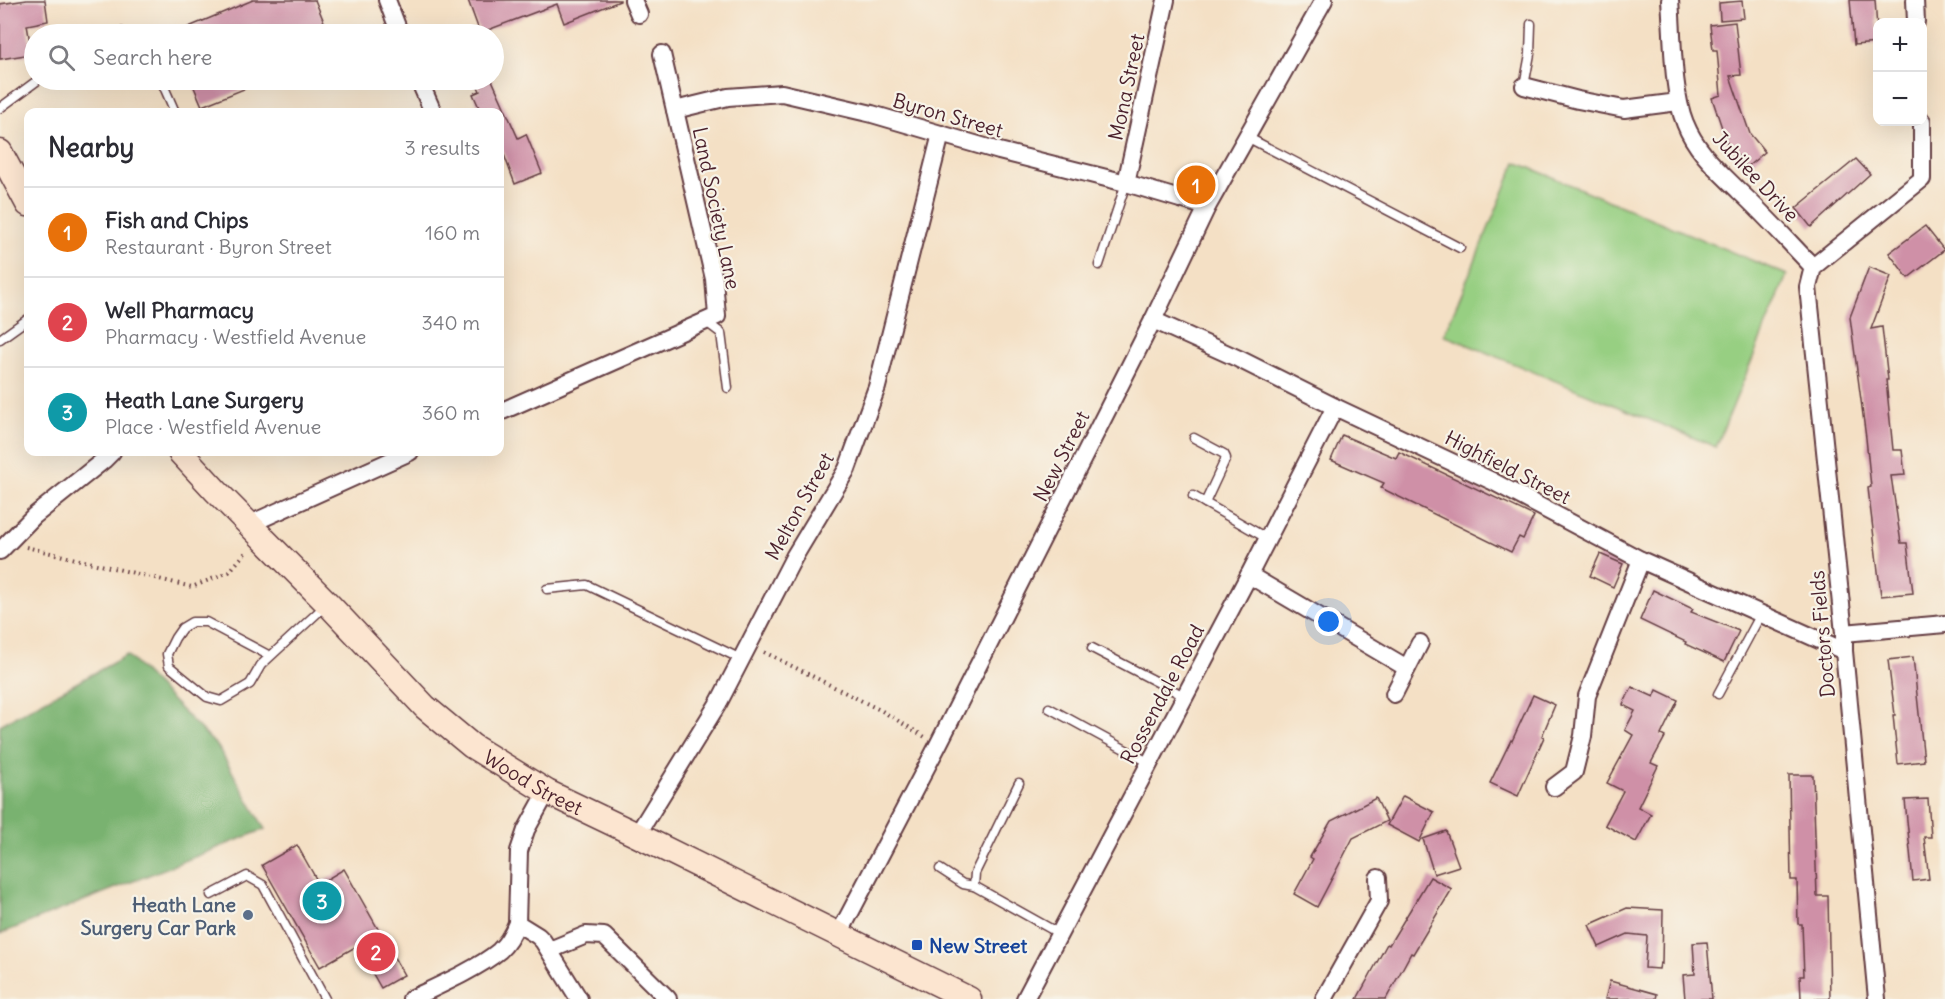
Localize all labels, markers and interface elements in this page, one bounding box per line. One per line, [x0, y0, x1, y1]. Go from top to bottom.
map controls [1873, 18, 1927, 126]
button: + [1873, 18, 1927, 72]
search box [24, 24, 504, 90]
street label: Mona Street [1102, 31, 1150, 143]
icon: search [45, 41, 78, 74]
text: Search here [93, 43, 212, 71]
button: − [1873, 72, 1927, 126]
street label: Byron Street [890, 87, 1006, 143]
street label: Land Society Lane [688, 124, 746, 292]
street label: Jubilee Drive [1707, 125, 1805, 227]
text: Nearby [48, 131, 134, 164]
text: 3 results [404, 135, 480, 160]
pin: 1 [1176, 162, 1216, 207]
text: Fish and Chips [105, 206, 248, 234]
text: 1 [64, 220, 71, 245]
text: 160 m [425, 220, 480, 245]
text: Restaurant · Byron Street [105, 234, 332, 259]
text: Well Pharmacy [105, 296, 254, 324]
text: 2 [62, 310, 73, 335]
text: 340 m [422, 310, 480, 335]
text: Pharmacy · Westfield Avenue [105, 324, 366, 349]
text: Heath Lane Surgery [105, 386, 304, 414]
text: 3 [62, 400, 73, 425]
text: 360 m [422, 400, 480, 425]
street label: New Street [1028, 406, 1095, 505]
text: Place · Westfield Avenue [105, 414, 321, 439]
street label: Highfield Street [1441, 425, 1575, 509]
street label: Melton Street [759, 448, 839, 564]
street label: Doctors Fields [1804, 569, 1840, 699]
your location [1314, 607, 1343, 636]
street label: Rossendale Road [1115, 620, 1209, 768]
street label: Wood Street [479, 744, 587, 820]
pin: 3 [302, 878, 342, 924]
place label: Heath Lane Surgery Car Park [80, 892, 236, 940]
marker: Heath Lane Surgery Car Park [241, 908, 255, 922]
pin: 2 [356, 930, 395, 974]
place label: New Street [929, 933, 1028, 958]
marker: New Street [910, 938, 924, 952]

